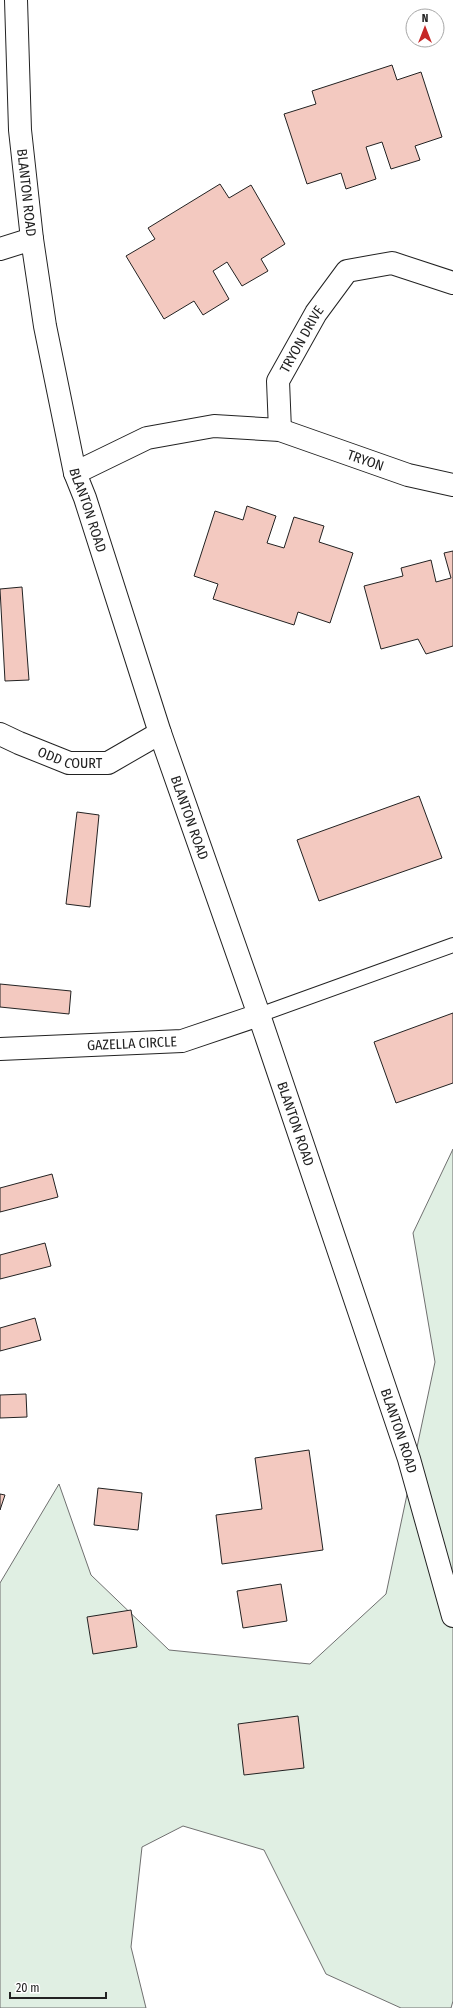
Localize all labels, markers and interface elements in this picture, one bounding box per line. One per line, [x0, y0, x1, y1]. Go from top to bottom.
north arrow [405, 8, 445, 48]
text: N [422, 12, 428, 25]
street label: BLANTON ROAD [14, 148, 40, 237]
street label: TRYON DRIVE [276, 302, 327, 376]
street label: TRYON [345, 446, 386, 474]
street label: BLANTON ROAD [66, 467, 110, 554]
street label: ODD COURT [35, 743, 103, 772]
street label: BLANTON ROAD [167, 773, 212, 862]
street label: GAZELLA CIRCLE [87, 1033, 178, 1054]
street label: BLANTON ROAD [274, 1079, 318, 1168]
street label: BLANTON ROAD [377, 1386, 421, 1475]
scale bar [10, 1974, 106, 2000]
text: 20 m [16, 1981, 40, 1995]

